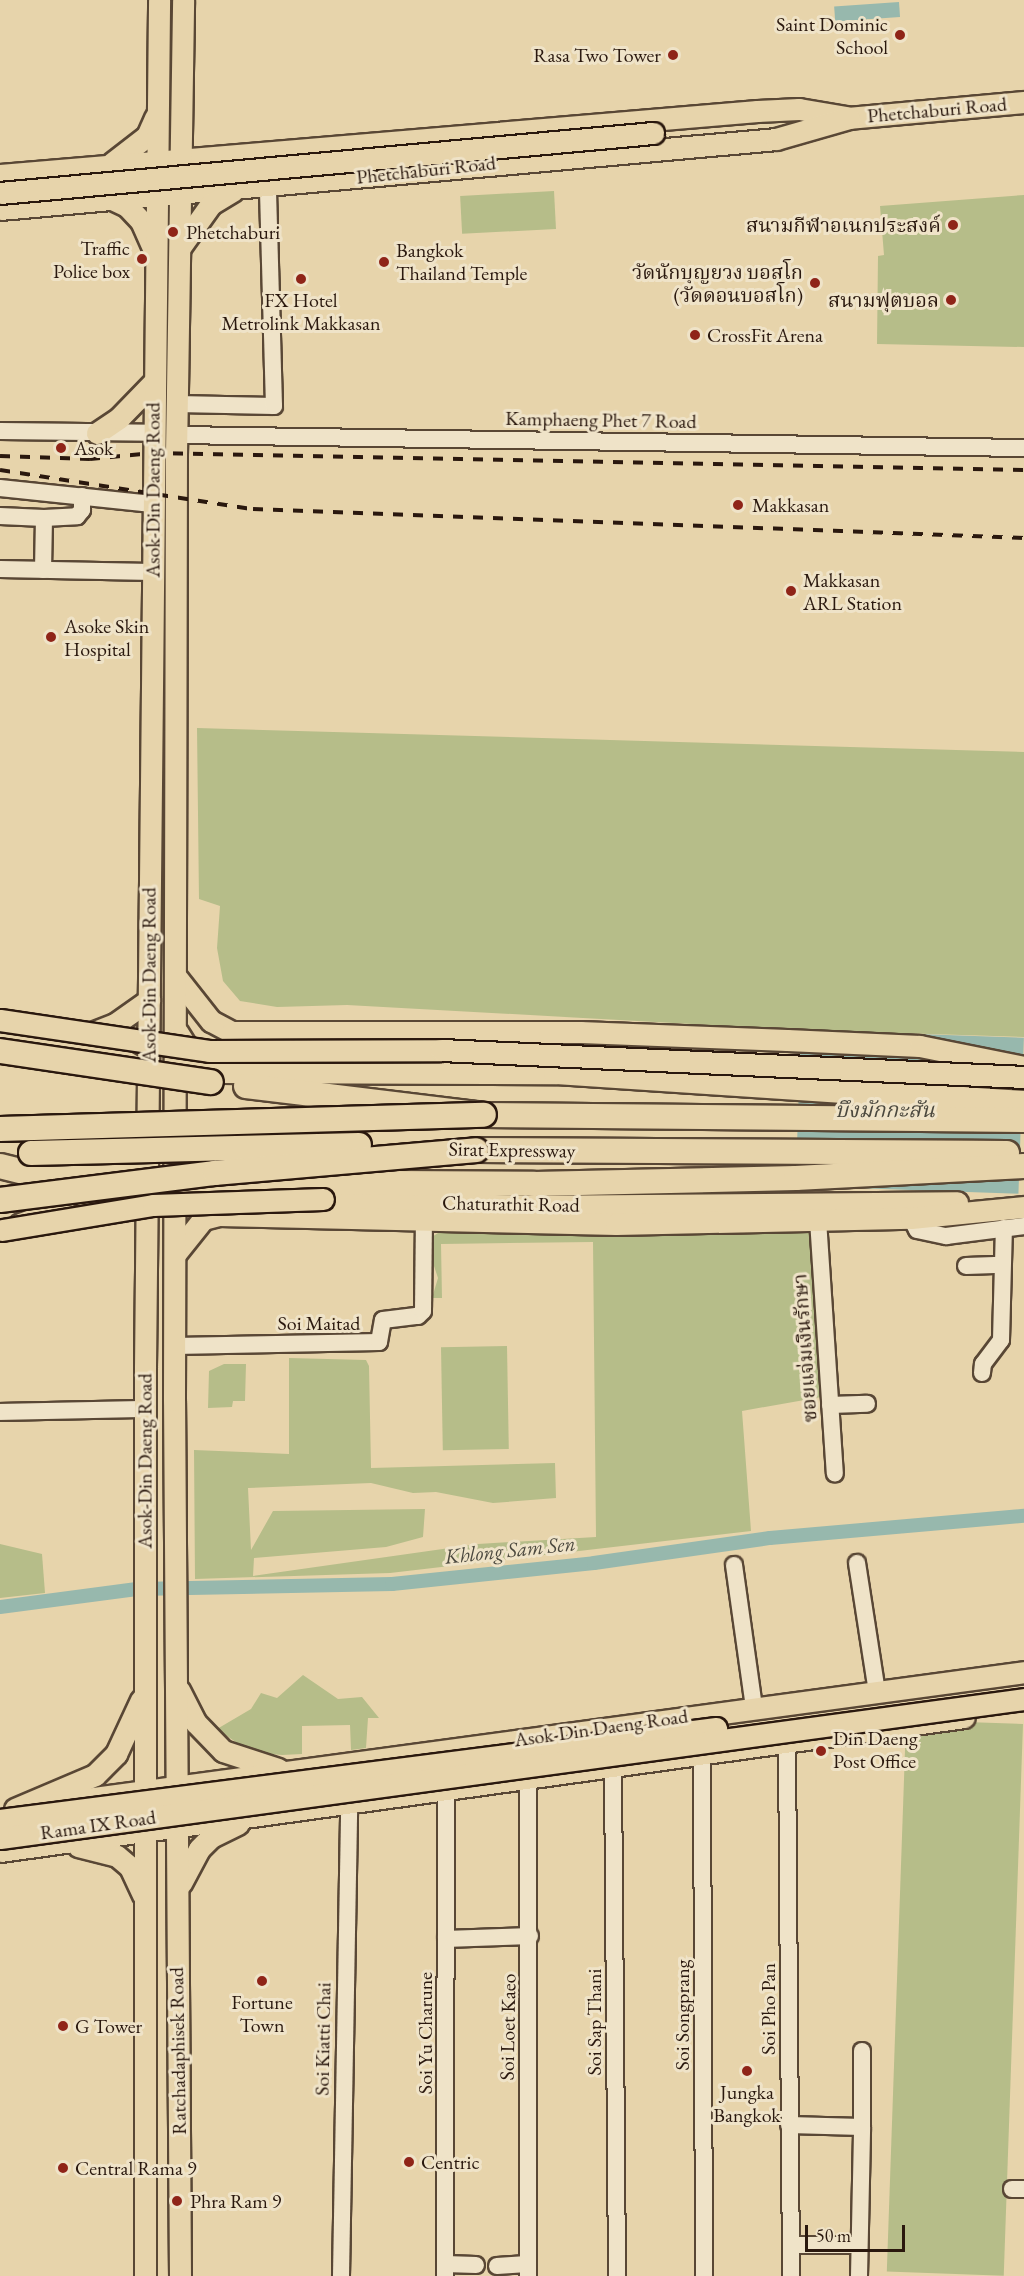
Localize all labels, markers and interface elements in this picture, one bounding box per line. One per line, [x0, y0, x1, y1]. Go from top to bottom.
place label: Saint Dominic School [776, 12, 888, 59]
marker: Saint Dominic School [893, 28, 907, 42]
place label: Rasa Two Tower [533, 43, 661, 67]
marker: Rasa Two Tower [666, 48, 680, 62]
street label: Phetchaburi Road [866, 92, 1008, 128]
street label: Phetchaburi Road [355, 151, 497, 189]
place label: สนามกีฬาอเนกประสงค์ [746, 213, 941, 237]
marker: สนามกีฬาอเนกประสงค์ [946, 218, 960, 232]
place label: Phetchaburi [186, 220, 280, 244]
marker: Phetchaburi [164, 223, 182, 241]
place label: Traffic Police box [53, 236, 130, 283]
place label: Bangkok Thailand Temple [396, 238, 527, 285]
marker: Traffic Police box [135, 252, 149, 266]
marker: Bangkok Thailand Temple [377, 255, 391, 269]
place label: วัดนักบุญยวง บอสโก (วัดดอนบอสโก) [632, 260, 803, 307]
marker: FX Hotel Metrolink Makkasan [294, 272, 308, 286]
marker: วัดนักบุญยวง บอสโก (วัดดอนบอสโก) [808, 276, 822, 290]
place label: FX Hotel Metrolink Makkasan [222, 288, 380, 335]
place label: สนามฟุตบอล [828, 288, 939, 312]
marker: สนามฟุตบอล [944, 293, 958, 307]
place label: CrossFit Arena [707, 323, 823, 347]
marker: CrossFit Arena [688, 328, 702, 342]
street label: Asok-Din Daeng Road [141, 402, 165, 578]
street label: Kamphaeng Phet 7 Road [505, 406, 697, 434]
place label: Asok [74, 436, 113, 460]
marker: Asok [52, 439, 70, 457]
place label: Makkasan [752, 493, 829, 517]
marker: Makkasan [729, 496, 747, 514]
place label: Makkasan ARL Station [803, 568, 902, 615]
marker: Makkasan ARL Station [784, 584, 798, 598]
place label: Asoke Skin Hospital [64, 614, 149, 661]
marker: Asoke Skin Hospital [42, 628, 60, 646]
street label: Asok-Din Daeng Road [137, 887, 161, 1063]
water label: บึงมักกะสัน [835, 1097, 935, 1123]
street label: Sirat Expressway [448, 1137, 576, 1163]
street label: Chaturathit Road [442, 1191, 580, 1217]
street label: ซอยแจ่มเงินรักษา [788, 1273, 822, 1423]
street label: Soi Maitad [278, 1311, 360, 1335]
street label: Asok-Din Daeng Road [133, 1373, 157, 1549]
water label: Khlong Sam Sen [444, 1531, 576, 1569]
street label: Asok-Din Daeng Road [513, 1704, 689, 1752]
place label: Din Daeng Post Office [833, 1727, 918, 1774]
marker: Din Daeng Post Office [814, 1744, 828, 1758]
street label: Rama IX Road [39, 1805, 157, 1845]
street label: Soi Songprang [670, 1960, 694, 2070]
street label: Soi Pho Pan [756, 1963, 780, 2055]
street label: Ratchadaphisek Road [165, 1967, 191, 2135]
street label: Soi Sap Thani [582, 1969, 606, 2075]
street label: Soi Yu Charune [413, 1972, 437, 2094]
street label: Soi Loet Kaeo [495, 1973, 521, 2081]
marker: Fortune Town [255, 1974, 269, 1988]
street label: Soi Kiatti Chai [310, 1982, 336, 2096]
place label: Fortune Town [231, 1990, 293, 2037]
place label: G Tower [75, 2014, 142, 2038]
marker: G Tower [56, 2019, 70, 2033]
marker: Jungka Bangkok [740, 2064, 754, 2078]
place label: Jungka Bangkok [713, 2080, 781, 2127]
place label: Centric [421, 2150, 480, 2174]
marker: Centric [402, 2155, 416, 2169]
place label: Central Rama 9 [75, 2156, 197, 2180]
marker: Central Rama 9 [56, 2161, 70, 2175]
place label: Phra Ram 9 [190, 2189, 281, 2213]
marker: Phra Ram 9 [168, 2192, 186, 2210]
scale bar [808, 2213, 908, 2251]
text: 50 m [816, 2224, 851, 2247]

